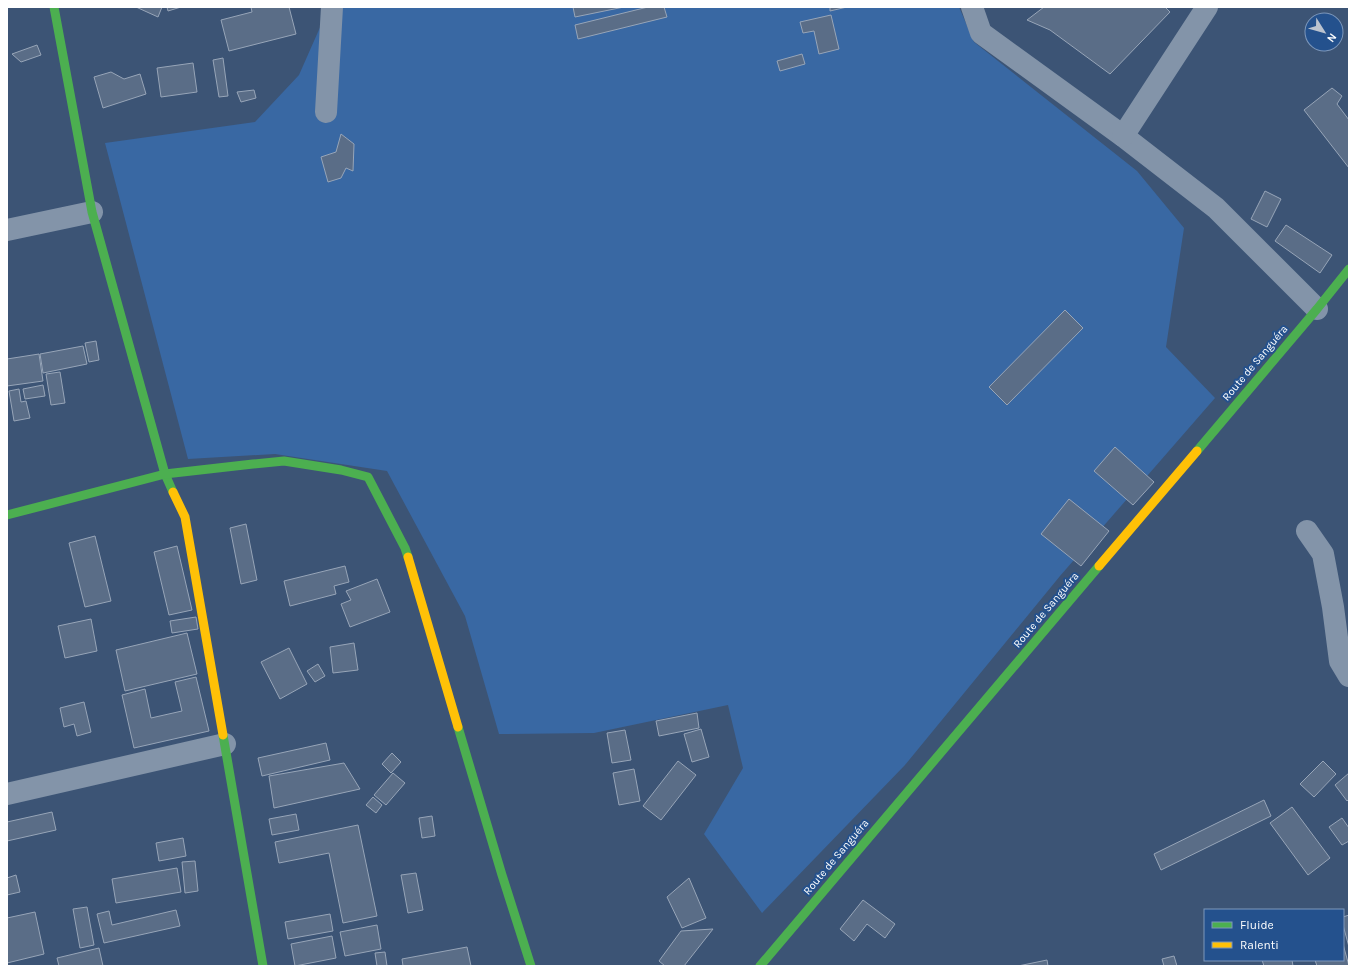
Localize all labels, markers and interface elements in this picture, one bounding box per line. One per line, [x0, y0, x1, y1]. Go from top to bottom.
north arrow [1304, 12, 1344, 52]
text: N [1324, 31, 1339, 45]
street label: Route de Sanguéra [1220, 323, 1290, 403]
street label: Route de Sanguéra [1011, 570, 1081, 650]
street label: Route de Sanguéra [801, 817, 871, 897]
legend [1204, 909, 1344, 961]
text: Fluide [1240, 918, 1274, 932]
text: Ralenti [1240, 938, 1279, 952]

